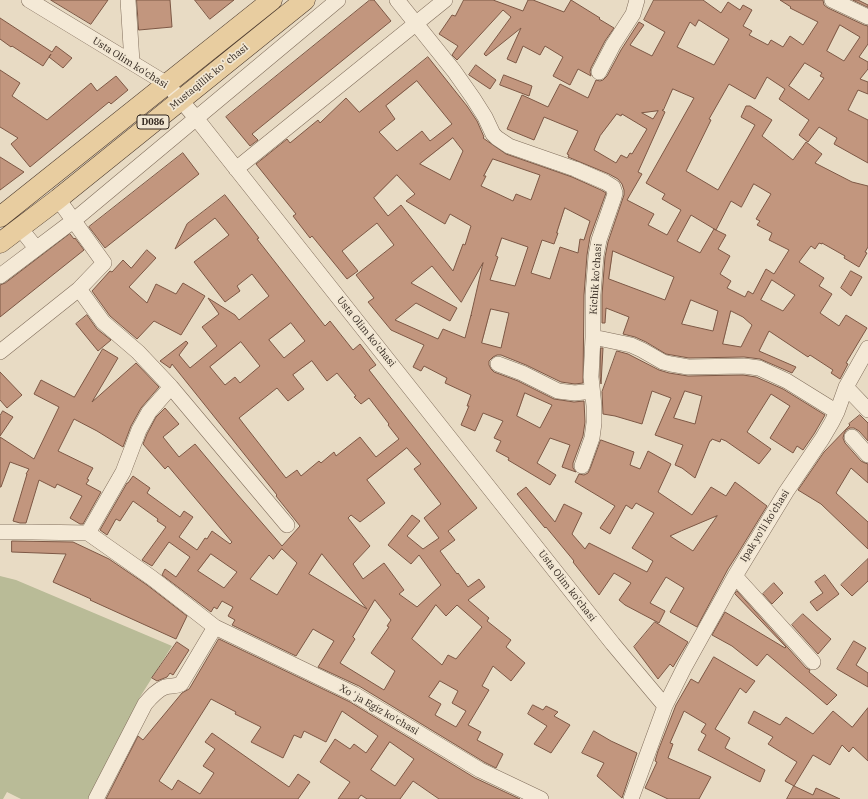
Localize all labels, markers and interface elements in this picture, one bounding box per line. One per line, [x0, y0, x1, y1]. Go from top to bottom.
street label: Usta Olim ko'chasi [90, 35, 170, 91]
street label: Mustaqillik koʻchasi [167, 42, 251, 112]
road number: D086 [137, 115, 169, 129]
street label: Kichik ko'chasi [588, 243, 604, 315]
street label: Usta Olim ko'chasi [334, 295, 398, 369]
street label: Ipak yo'li ko'chasi [738, 488, 792, 564]
street label: Usta Olim ko'chasi [536, 548, 598, 624]
street label: Xoʻja Egiz ko'chasi [337, 682, 421, 738]

